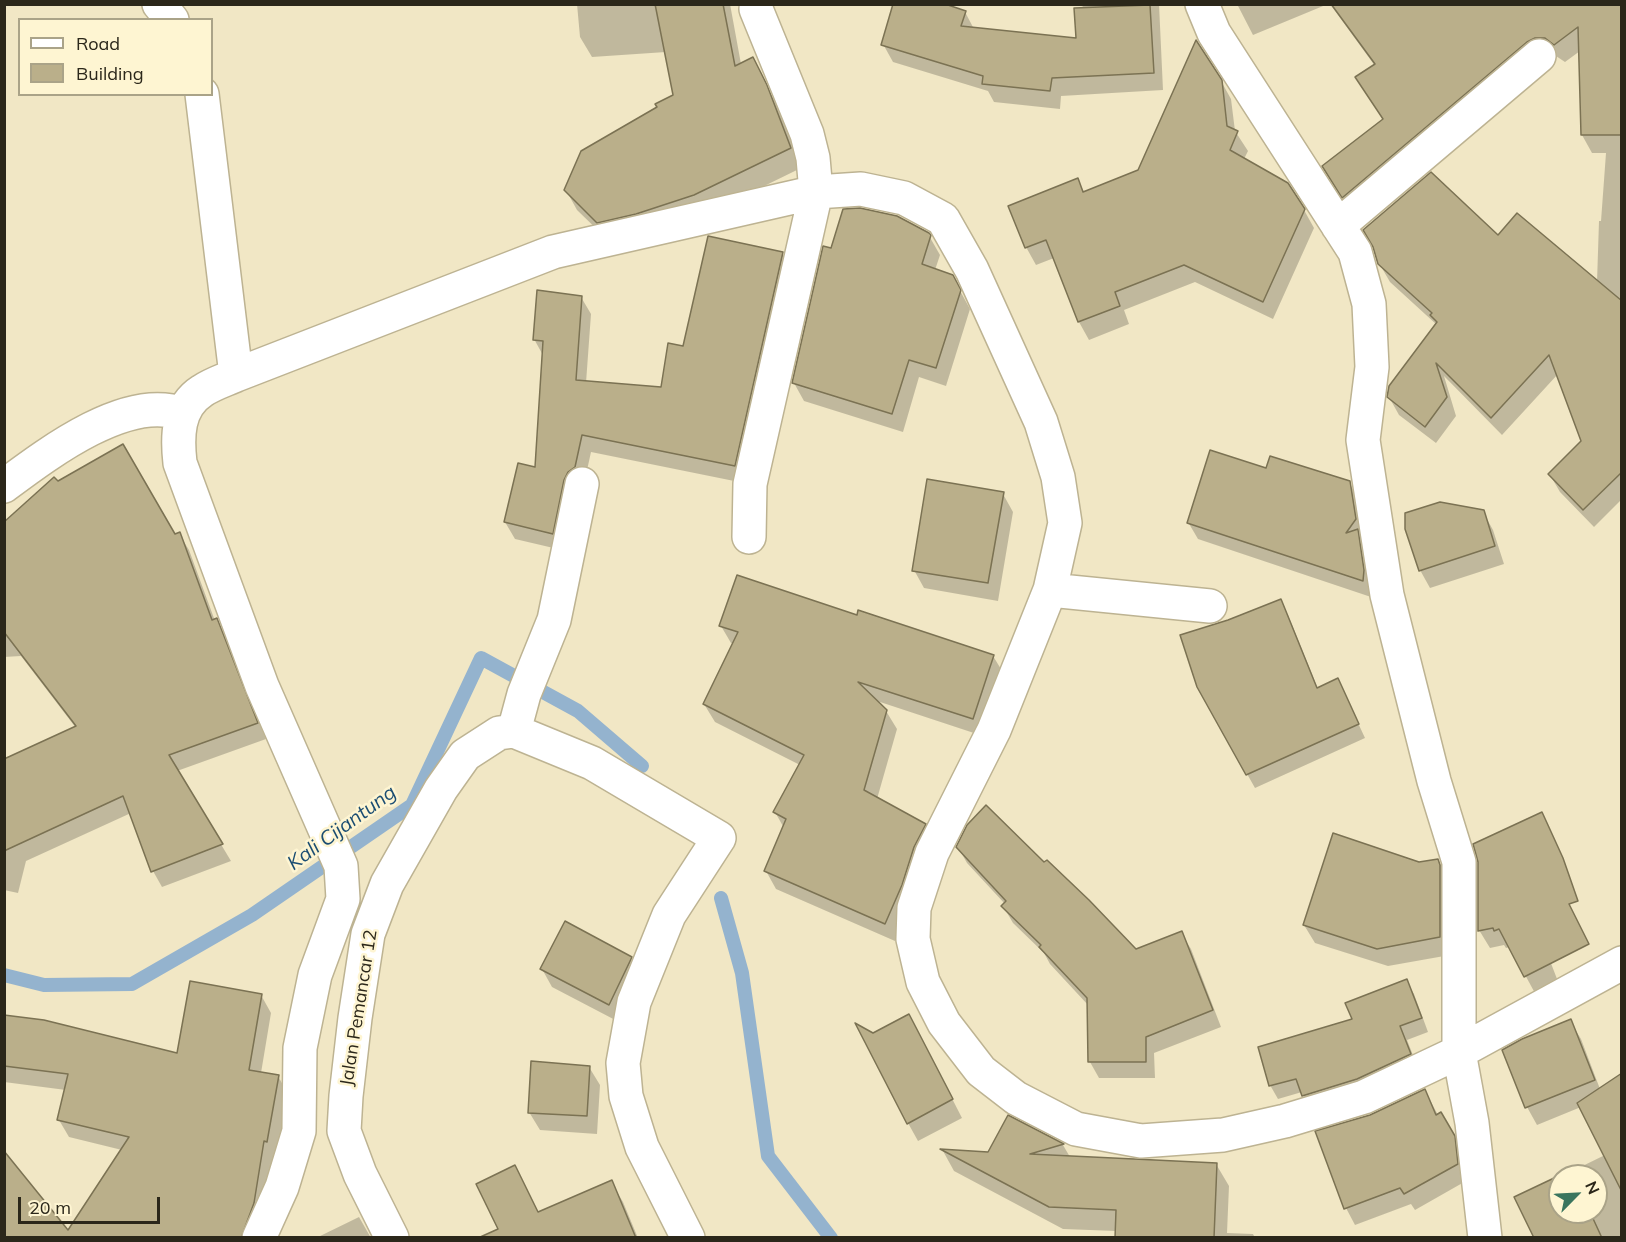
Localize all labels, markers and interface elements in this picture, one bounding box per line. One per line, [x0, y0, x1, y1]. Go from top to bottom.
legend [18, 18, 213, 96]
text: Road [76, 32, 120, 55]
text: Building [76, 62, 144, 85]
water label: Kali Cijantung [283, 780, 401, 876]
street label: Jalan Pemancar 12 [336, 928, 382, 1088]
north arrow [1548, 1164, 1608, 1224]
text: N [1581, 1178, 1604, 1197]
scale bar [21, 1185, 164, 1223]
text: 20 m [29, 1196, 71, 1219]

